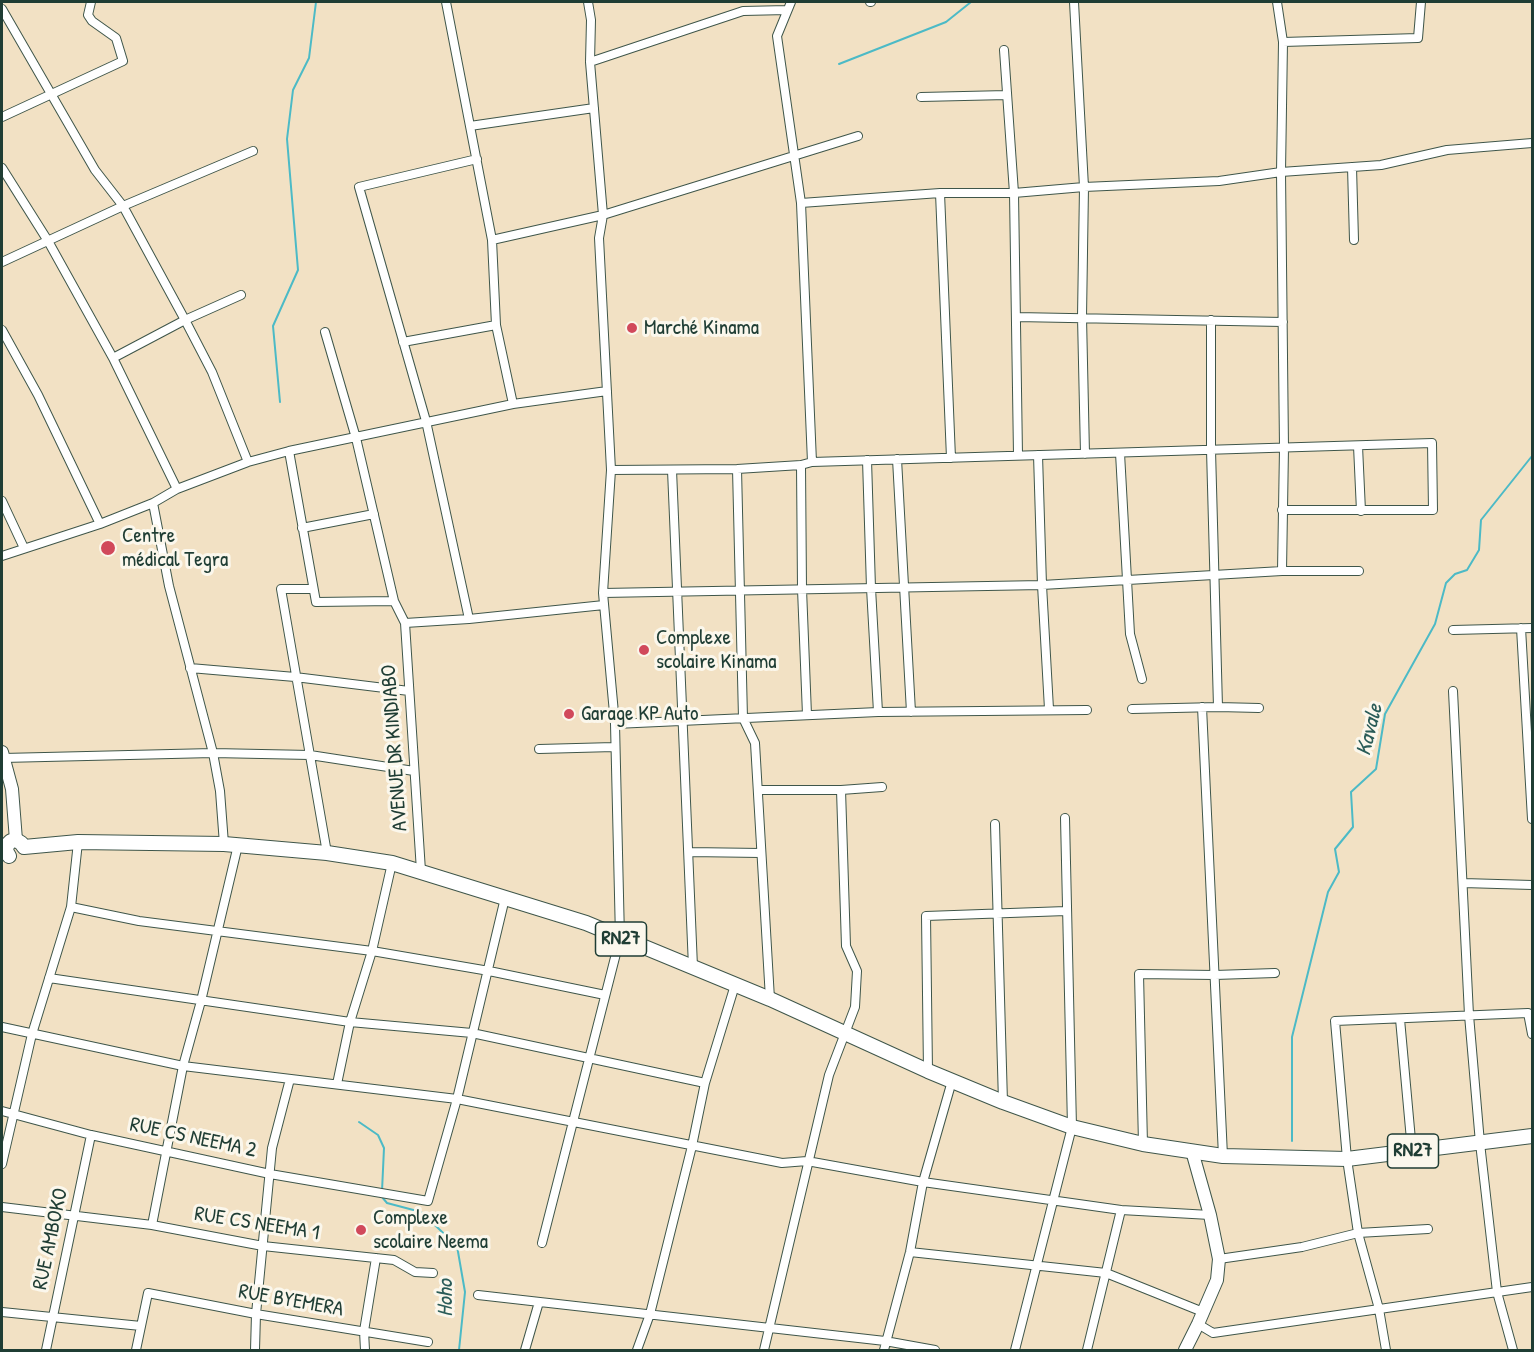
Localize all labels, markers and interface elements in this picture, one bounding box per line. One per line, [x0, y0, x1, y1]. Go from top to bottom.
place label: Marché Kinama [644, 315, 759, 341]
marker: Marché Kinama [625, 321, 639, 335]
place label: Centre médical Tegra [122, 523, 228, 573]
marker: Centre médical Tegra [99, 539, 117, 557]
place label: Complexe scolaire Kinama [656, 625, 776, 675]
marker: Complexe scolaire Kinama [637, 643, 651, 657]
street label: AVENUE DR KINDIABO [377, 664, 413, 832]
place label: Garage KP Auto [581, 701, 698, 727]
water label: Kavale [1351, 702, 1389, 758]
marker: Garage KP Auto [562, 707, 576, 721]
road number: RN27 [596, 922, 646, 956]
street label: RUE CS NEEMA 2 [128, 1112, 258, 1164]
road number: RN27 [1388, 1134, 1438, 1168]
street label: RUE AMBOKO [28, 1186, 74, 1292]
street label: RUE CS NEEMA 1 [193, 1202, 321, 1246]
place label: Complexe scolaire Neema [373, 1205, 488, 1255]
marker: Complexe scolaire Neema [354, 1223, 368, 1237]
street label: RUE BYEMERA [237, 1279, 345, 1323]
water label: Hoho [433, 1279, 459, 1317]

